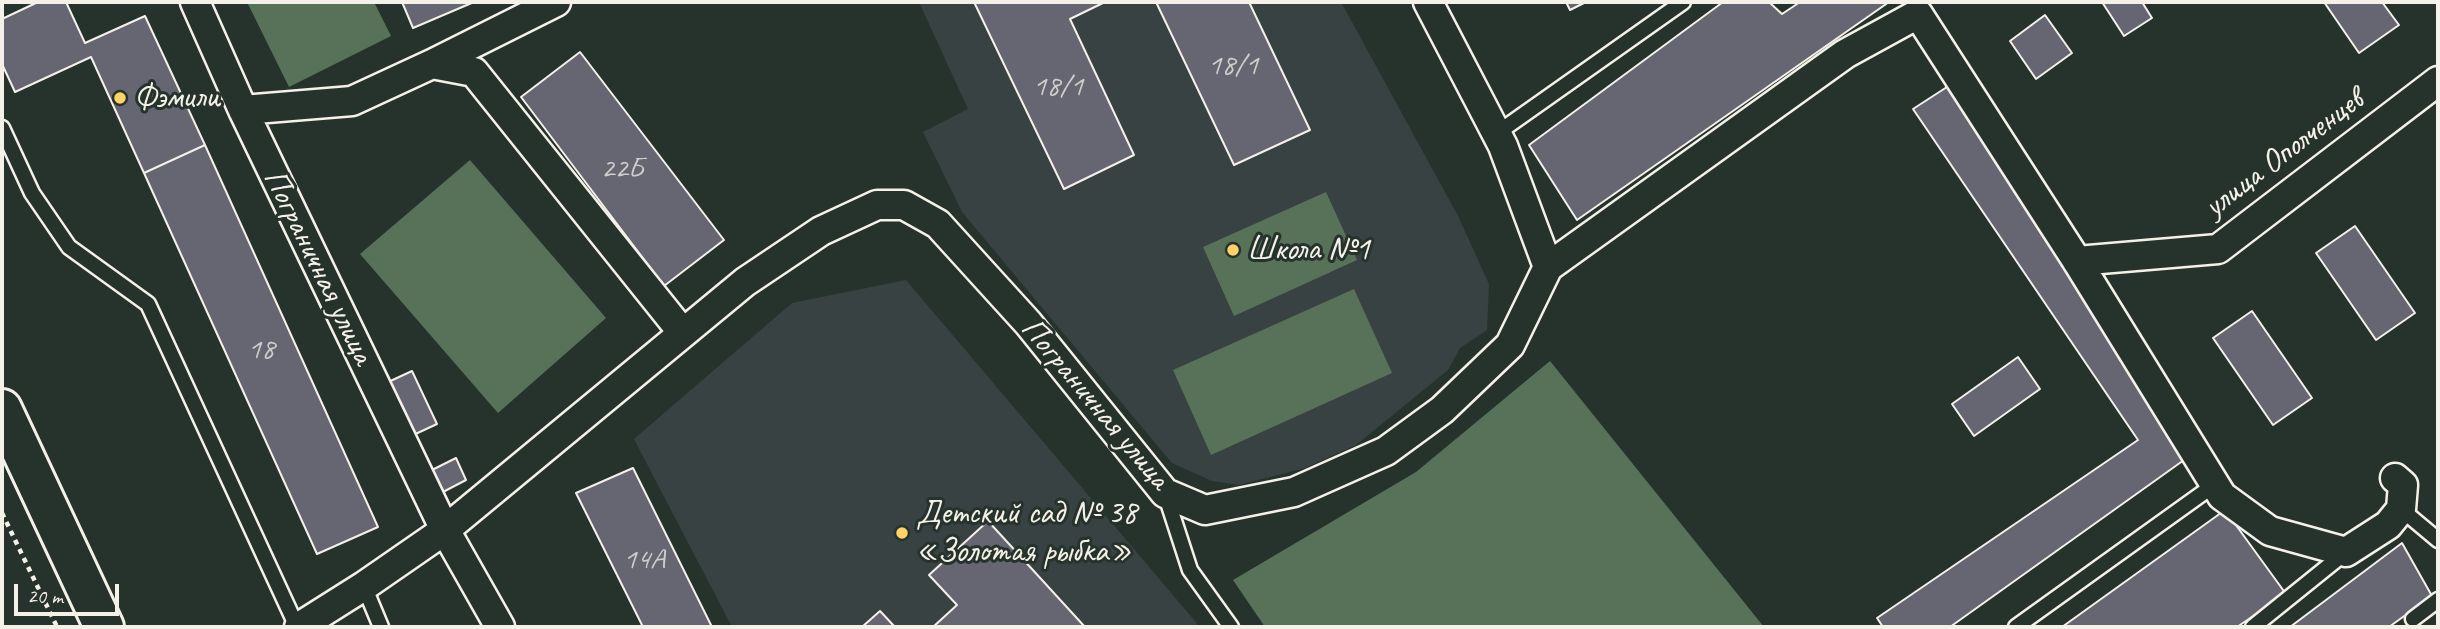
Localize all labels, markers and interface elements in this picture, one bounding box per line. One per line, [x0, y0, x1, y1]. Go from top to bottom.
house number: 18/1 [1208, 48, 1258, 84]
house number: 18/1 [1033, 69, 1083, 105]
place label: Фэмили [134, 78, 220, 118]
street label: улица Ополченцев [2196, 81, 2372, 227]
marker: Фэмили [112, 90, 128, 106]
house number: 22Б [601, 151, 643, 187]
street label: Пограничная улица [254, 163, 382, 371]
place label: Школа №1 [1247, 230, 1370, 270]
marker: Школа №1 [1225, 242, 1241, 258]
street label: Пограничная улица [1012, 310, 1178, 498]
house number: 18 [248, 332, 274, 368]
place label: Детский сад № 38 «Золотая рыбка» [916, 494, 1137, 572]
marker: Детский сад № 38 «Золотая рыбка» [894, 525, 910, 541]
house number: 14А [623, 542, 665, 578]
scale bar [18, 570, 122, 614]
text: 20 m [27, 583, 63, 609]

